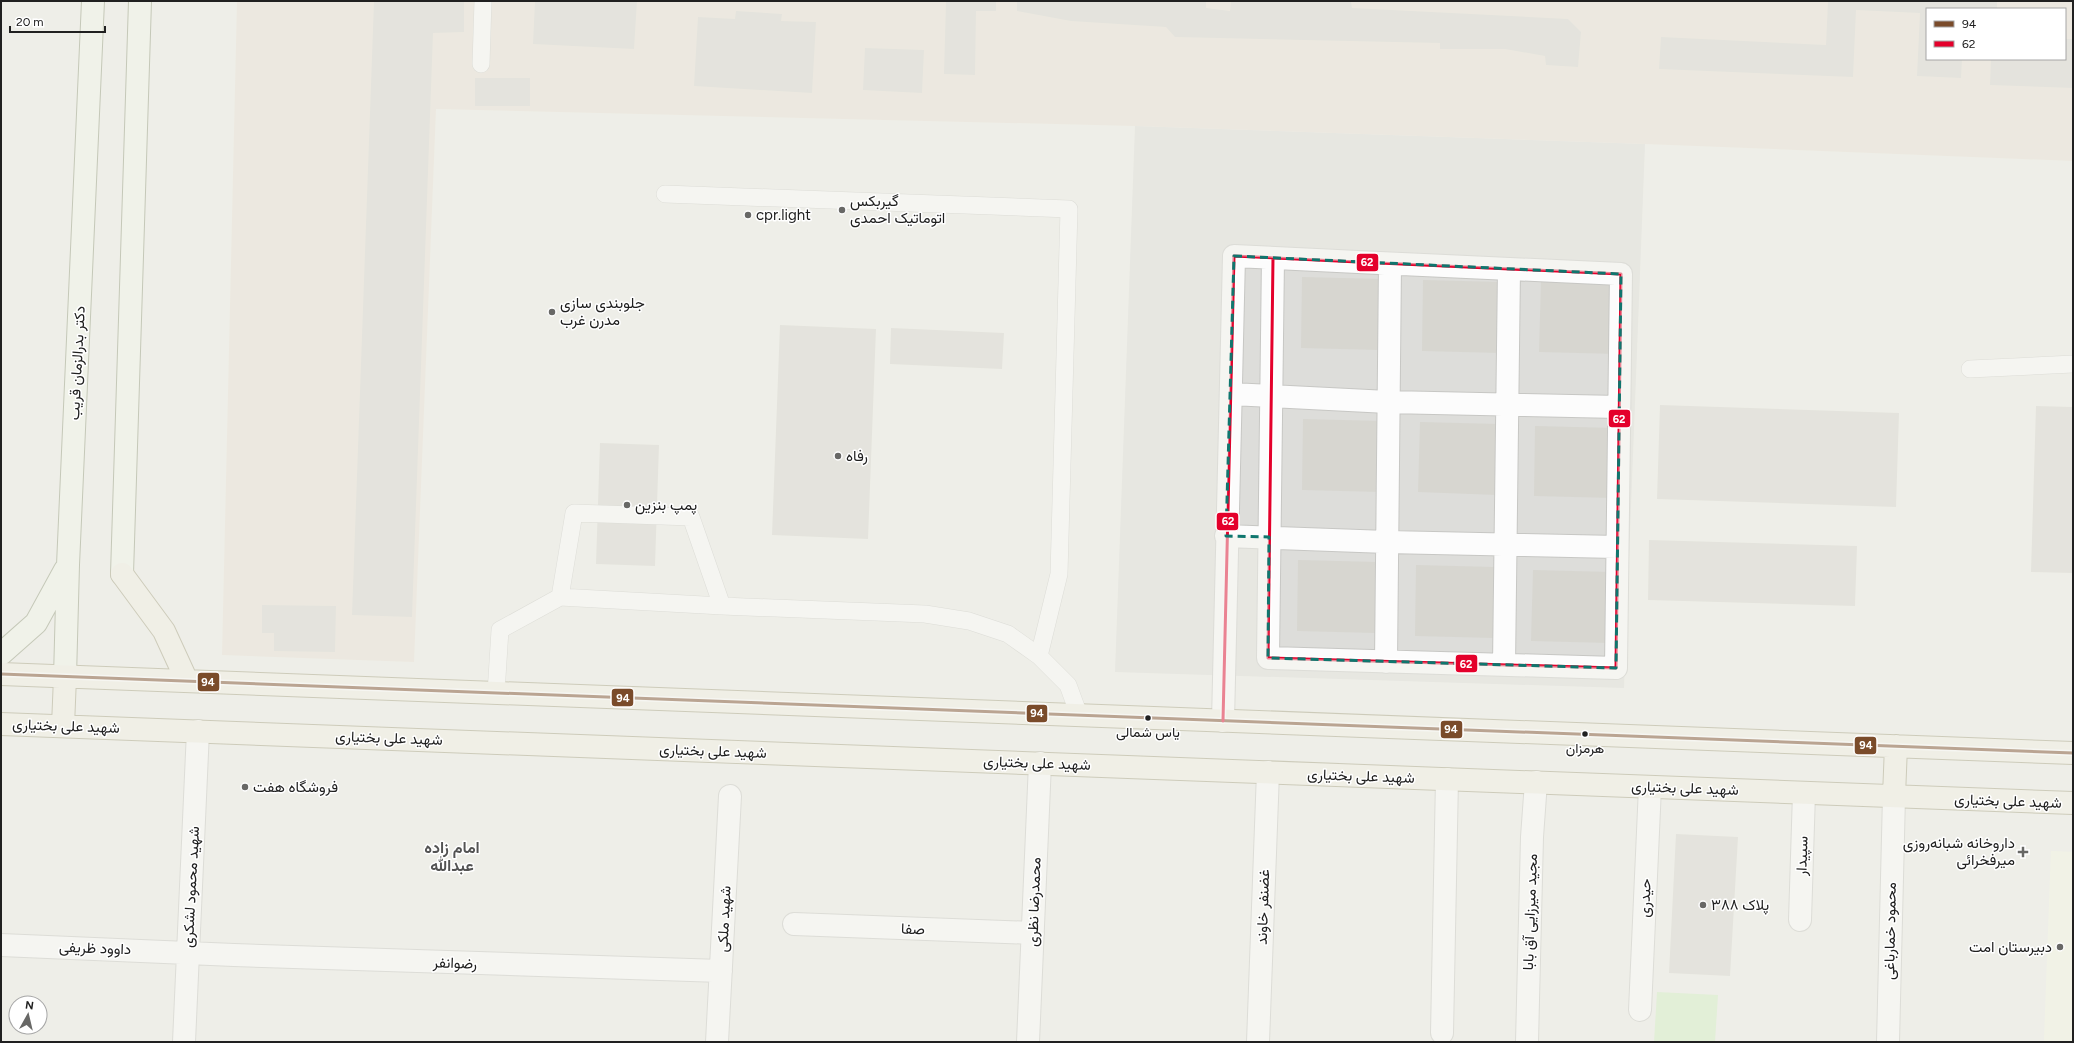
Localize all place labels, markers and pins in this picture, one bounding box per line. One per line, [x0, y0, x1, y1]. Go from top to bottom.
place label: گیربکس اتوماتیک احمدی [850, 192, 945, 228]
marker: گیربکس اتوماتیک احمدی [837, 205, 847, 215]
place label: cpr.light [756, 206, 811, 224]
marker: cpr.light [743, 210, 753, 220]
place label: جلوبندی سازی مدرن غرب [560, 294, 645, 329]
marker: جلوبندی سازی مدرن غرب [547, 307, 557, 317]
place label: رفاه [846, 447, 868, 465]
marker: رفاه [833, 451, 843, 461]
place label: پمپ بنزین [635, 496, 697, 515]
marker: پمپ بنزین [622, 500, 632, 510]
marker: یاس شمالی [1143, 713, 1153, 723]
place label: یاس شمالی [1116, 724, 1180, 741]
marker: هرمزان [1580, 729, 1590, 739]
place label: هرمزان [1566, 740, 1605, 757]
place label: فروشگاه هفت [253, 778, 338, 796]
marker: فروشگاه هفت [240, 782, 250, 792]
place label: داروخانه شبانه‌روزی میرفخرائی [1903, 834, 2015, 870]
marker: داروخانه شبانه‌روزی میرفخرائی [2018, 847, 2028, 857]
place label: پلاک ۳۸۸ [1711, 896, 1769, 915]
marker: پلاک ۳۸۸ [1698, 900, 1708, 910]
place label: دبیرستان امت [1969, 938, 2052, 956]
marker: دبیرستان امت [2055, 942, 2065, 952]

